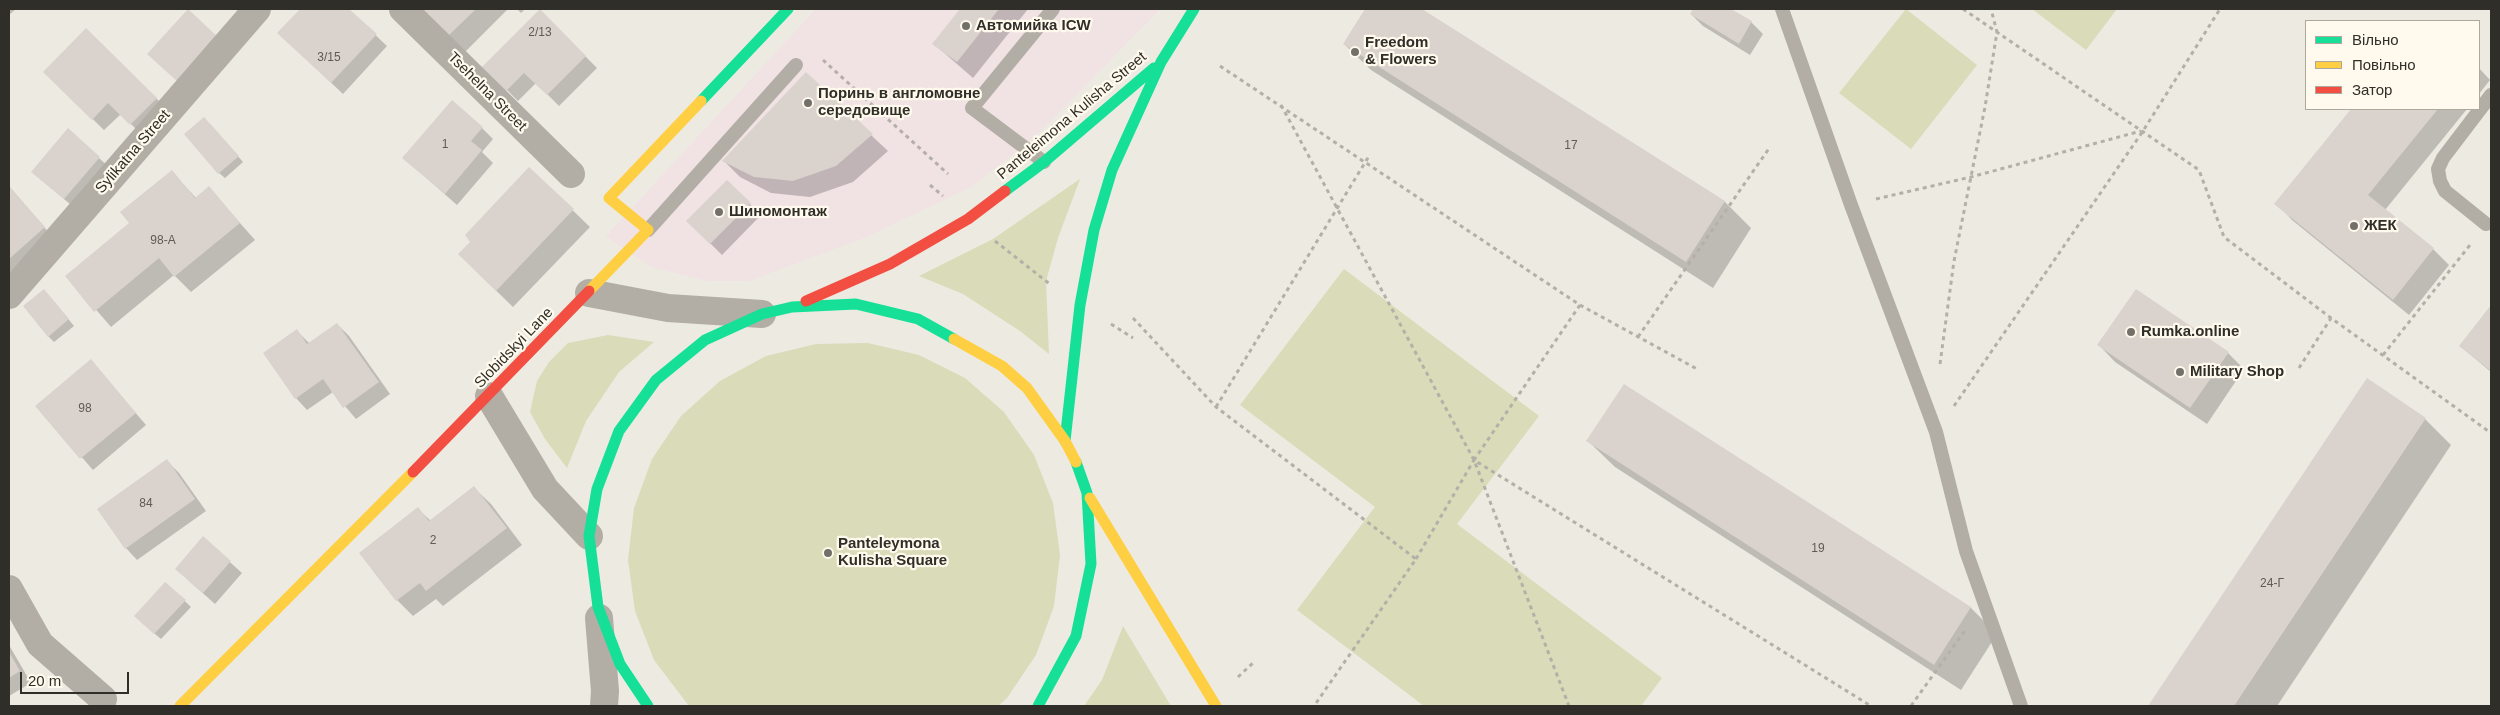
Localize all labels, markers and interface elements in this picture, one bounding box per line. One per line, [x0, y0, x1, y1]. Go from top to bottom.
place label: Автомийка ICW [976, 17, 1091, 35]
marker: Автомийка ICW [960, 20, 972, 32]
legend [2305, 20, 2480, 110]
house number: 2/13 [528, 26, 552, 40]
text: Вільно [2352, 31, 2399, 48]
place label: Freedom & Flowers [1365, 34, 1437, 69]
marker: Freedom & Flowers [1349, 46, 1361, 58]
street label: Panteleimona Kulisha Street [994, 48, 1150, 184]
street label: Tsehelna Street [444, 49, 530, 135]
house number: 3/15 [317, 51, 341, 65]
text: Повільно [2352, 56, 2416, 73]
text: Затор [2352, 81, 2392, 98]
place label: Поринь в англомовне середовище [818, 85, 980, 120]
marker: Поринь в англомовне середовище [802, 97, 814, 109]
street label: Sylikatna Street [92, 106, 174, 198]
house number: 1 [442, 138, 448, 152]
house number: 17 [1564, 139, 1578, 153]
place label: Шиномонтаж [729, 203, 827, 221]
marker: Шиномонтаж [713, 206, 725, 218]
place label: ЖЕК [2364, 217, 2397, 235]
marker: ЖЕК [2348, 220, 2360, 232]
house number: 98-А [150, 234, 176, 248]
street label: Slobidskyi Lane [471, 304, 557, 392]
place label: Rumka.online [2141, 323, 2239, 341]
marker: Rumka.online [2125, 326, 2137, 338]
place label: Military Shop [2190, 363, 2284, 381]
marker: Military Shop [2174, 366, 2186, 378]
house number: 98 [78, 402, 92, 416]
house number: 84 [139, 497, 153, 511]
house number: 2 [430, 534, 436, 548]
place label: Panteleymona Kulisha Square [838, 535, 947, 570]
house number: 19 [1811, 542, 1825, 556]
marker: Panteleymona Kulisha Square [822, 547, 834, 559]
house number: 24-Г [2260, 577, 2284, 591]
scale bar [22, 662, 131, 694]
text: 20 m [28, 672, 61, 689]

